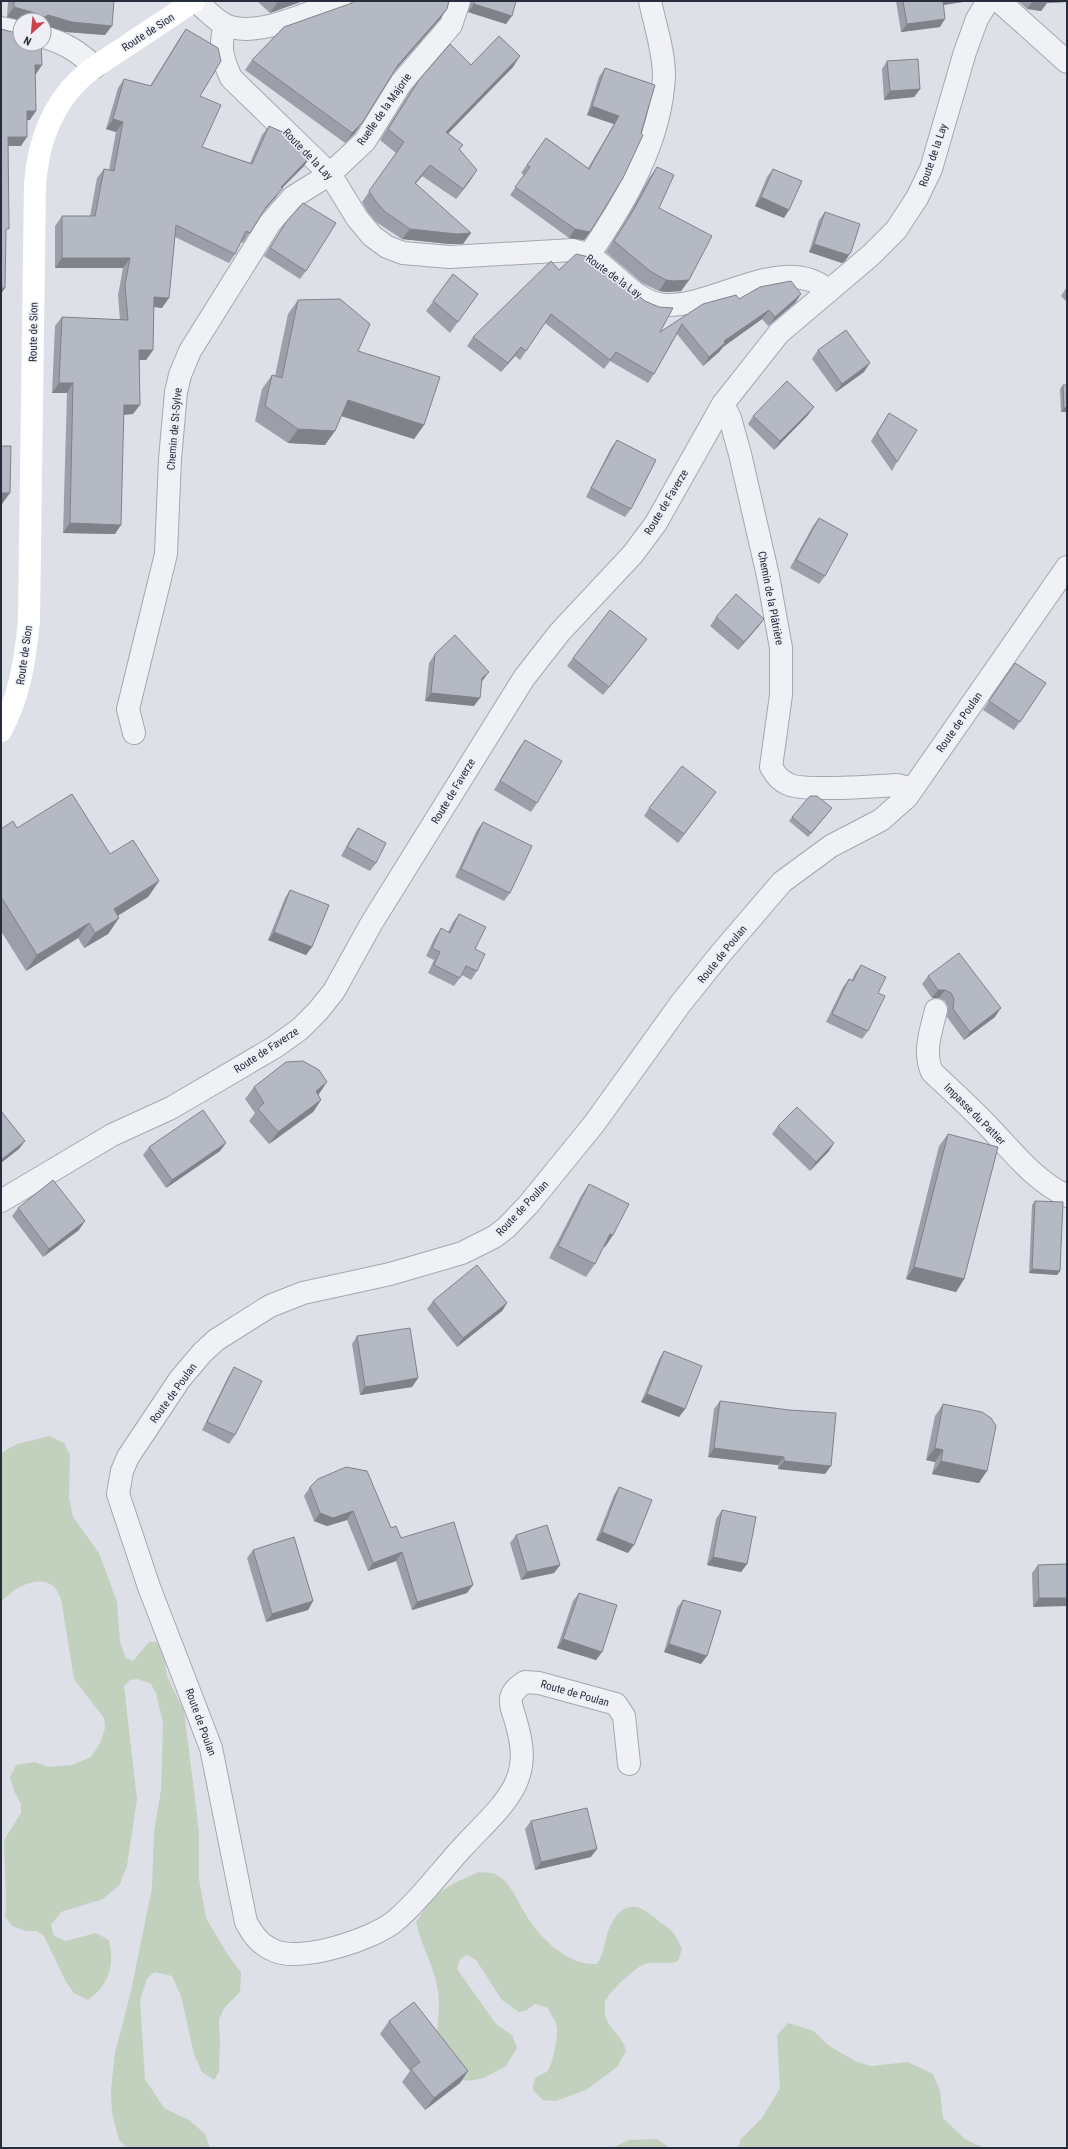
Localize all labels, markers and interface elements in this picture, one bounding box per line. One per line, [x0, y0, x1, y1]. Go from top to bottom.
street label: Route de Sion [120, 11, 177, 54]
north arrow [12, 12, 52, 52]
text: N [22, 33, 34, 48]
street label: Ruelle de la Majorie [355, 71, 414, 148]
street label: Route de la Lay [917, 121, 951, 189]
street label: Route de la Lay [280, 126, 336, 183]
street label: Route de la Lay [583, 252, 645, 301]
street label: Route de Sion [26, 302, 41, 362]
street label: Chemin de St-Sylve [164, 387, 185, 471]
street label: Route de Faverze [642, 467, 691, 537]
street label: Chemin de la Plâtrière [755, 550, 786, 646]
street label: Route de Sion [14, 625, 35, 686]
street label: Route de Poulan [934, 690, 985, 755]
street label: Route de Faverze [429, 756, 478, 826]
street label: Route de Poulan [695, 923, 750, 986]
street label: Route de Faverze [232, 1025, 301, 1076]
street label: Impasse du Pattier [941, 1081, 1009, 1148]
street label: Route de Poulan [493, 1178, 551, 1239]
street label: Route de Poulan [147, 1361, 199, 1426]
street label: Route de Poulan [539, 1677, 611, 1709]
street label: Route de Poulan [182, 1687, 219, 1758]

